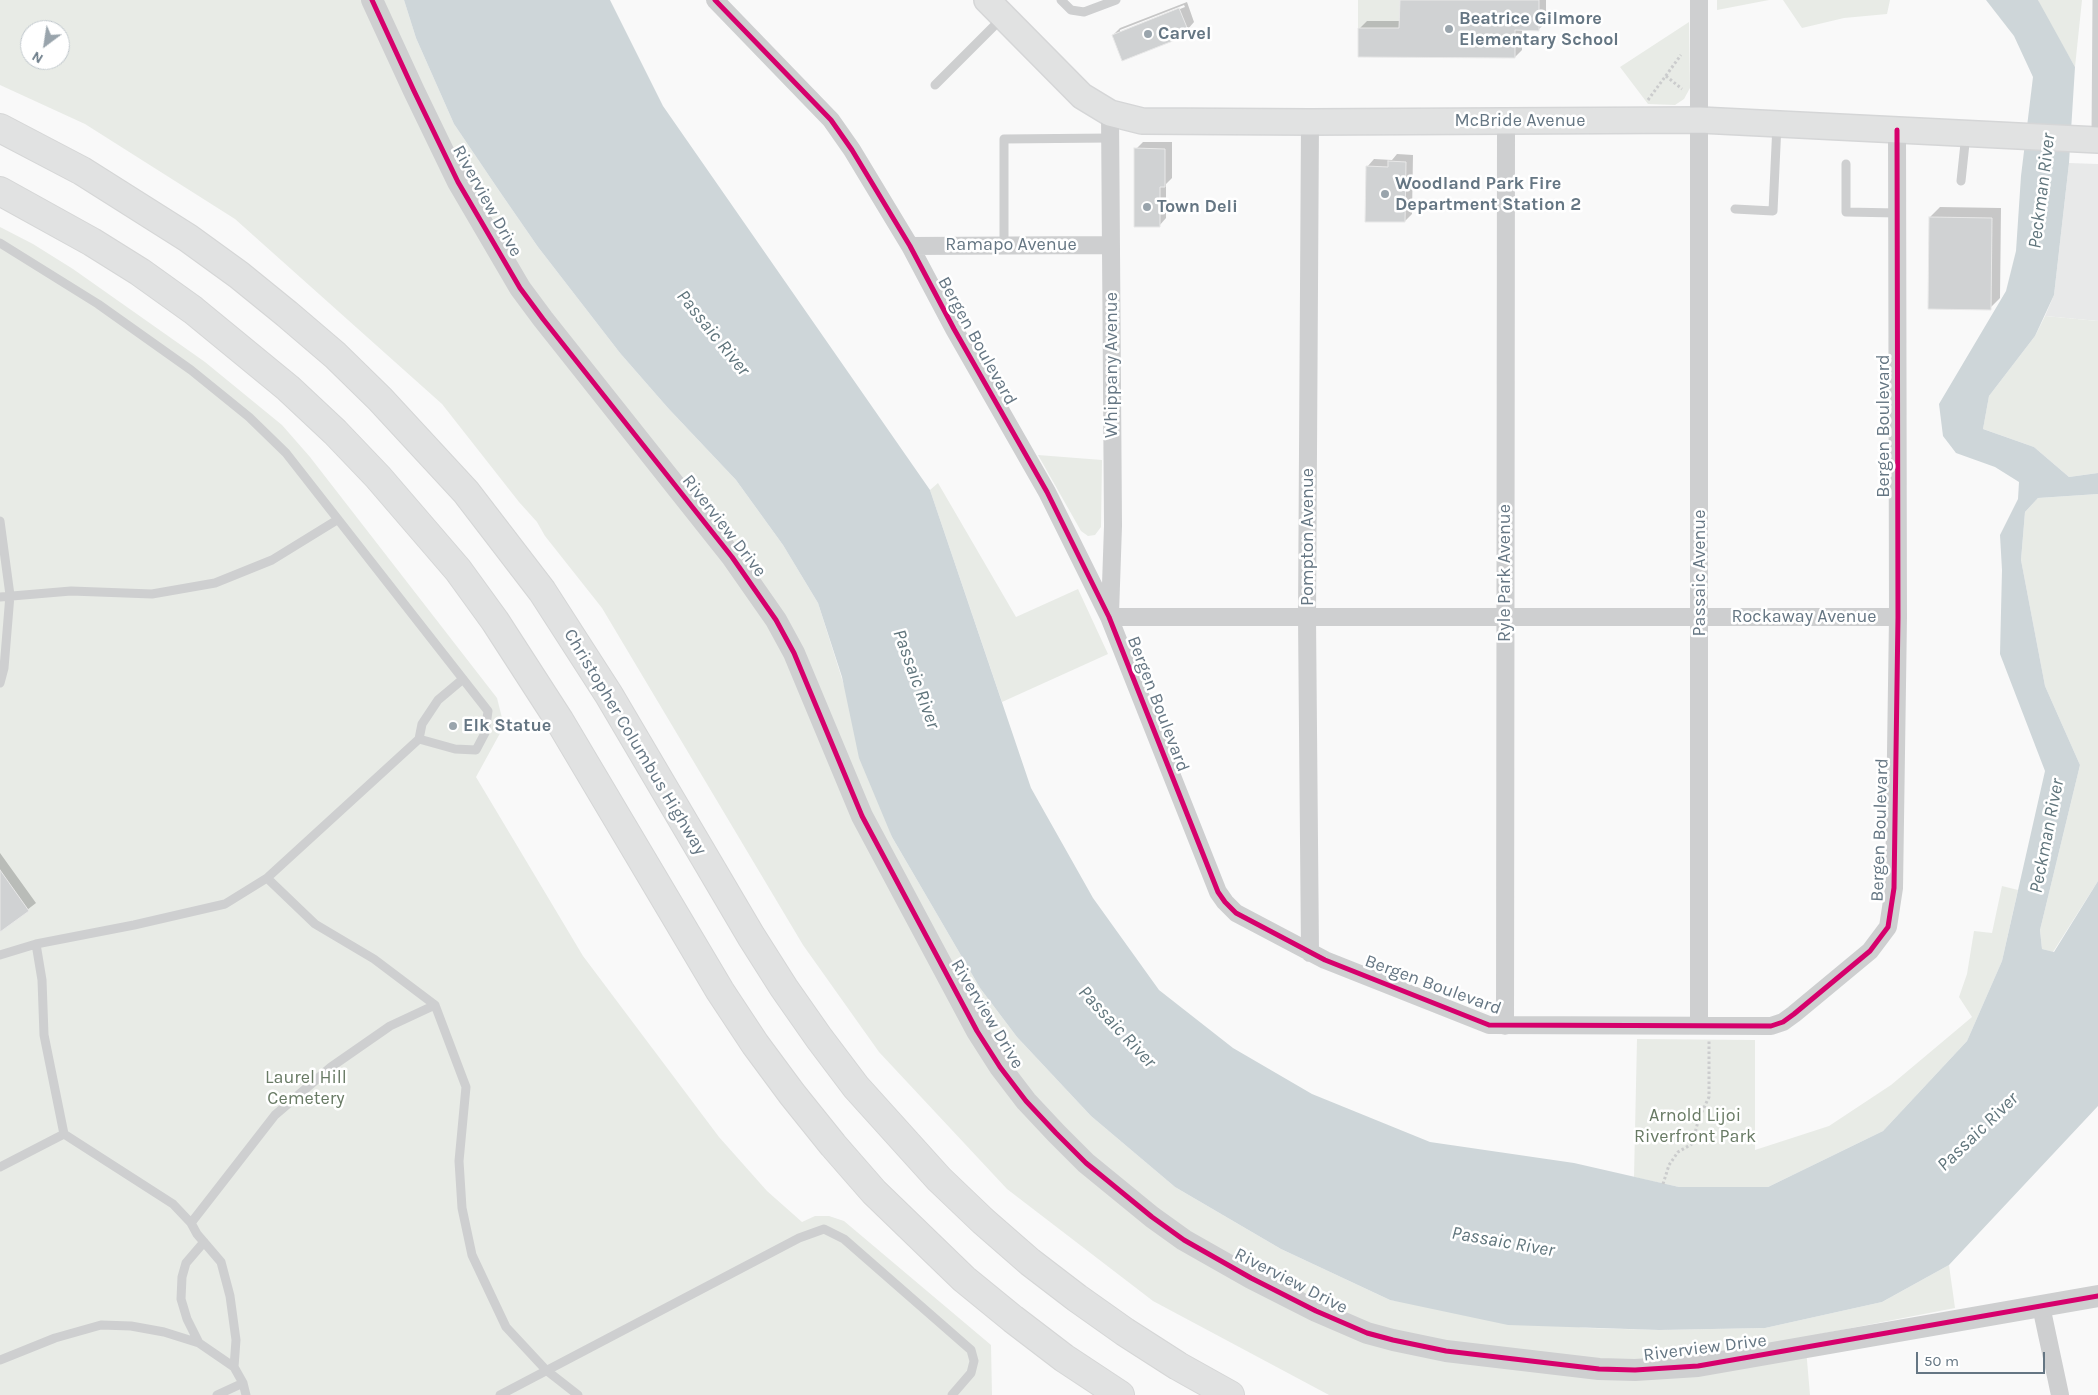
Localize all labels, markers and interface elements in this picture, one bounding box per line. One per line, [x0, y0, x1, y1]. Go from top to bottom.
place label: Beatrice Gilmore Elementary School [1459, 8, 1619, 50]
north arrow [20, 20, 70, 70]
place label: Carvel [1158, 23, 1211, 45]
marker: Beatrice Gilmore Elementary School [1443, 23, 1455, 35]
marker: Carvel [1142, 28, 1154, 40]
text: N [29, 48, 46, 67]
street label: McBride Avenue [1454, 110, 1586, 132]
water label: Peckman River [2024, 132, 2060, 250]
street label: Riverview Drive [447, 141, 527, 261]
place label: Woodland Park Fire Department Station 2 [1395, 173, 1581, 215]
marker: Woodland Park Fire Department Station 2 [1379, 188, 1391, 200]
place label: Town Deli [1157, 196, 1238, 218]
marker: Town Deli [1141, 201, 1153, 213]
street label: Ramapo Avenue [945, 234, 1077, 256]
street label: Bergen Boulevard [933, 273, 1021, 409]
water label: Passaic River [671, 285, 755, 381]
street label: Whippany Avenue [1101, 292, 1123, 438]
street label: Bergen Boulevard [1873, 354, 1895, 498]
street label: Pompton Avenue [1297, 468, 1319, 606]
street label: Riverview Drive [677, 470, 771, 582]
street label: Ryle Park Avenue [1494, 504, 1516, 642]
street label: Passaic Avenue [1689, 510, 1711, 636]
street label: Rockaway Avenue [1731, 606, 1877, 628]
street label: Christopher Columbus Highway [559, 625, 711, 859]
water label: Passaic River [887, 626, 945, 732]
street label: Bergen Boulevard [1122, 633, 1194, 775]
place label: Elk Statue [463, 715, 551, 737]
marker: Elk Statue [447, 720, 459, 732]
street label: Bergen Boulevard [1867, 758, 1893, 902]
water label: Peckman River [2025, 777, 2069, 895]
street label: Bergen Boulevard [1362, 950, 1504, 1020]
street label: Riverview Drive [946, 955, 1028, 1073]
water label: Passaic River [1073, 981, 1161, 1073]
park label: Laurel Hill Cemetery [265, 1067, 347, 1110]
water label: Passaic River [1933, 1088, 2023, 1176]
park label: Arnold Lijoi Riverfront Park [1634, 1105, 1756, 1148]
water label: Passaic River [1450, 1222, 1556, 1262]
street label: Riverview Drive [1231, 1243, 1351, 1319]
street label: Riverview Drive [1642, 1330, 1768, 1366]
scale bar [1918, 1342, 2047, 1374]
text: 50 m [1924, 1352, 1959, 1370]

